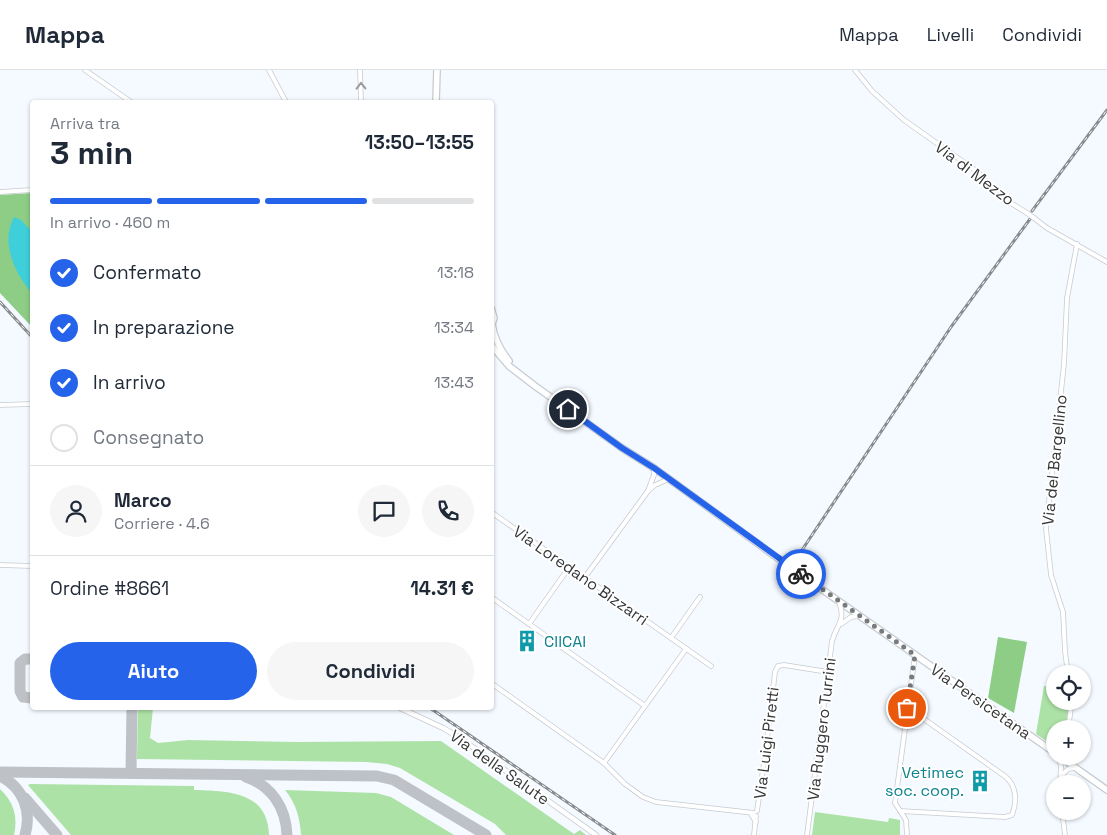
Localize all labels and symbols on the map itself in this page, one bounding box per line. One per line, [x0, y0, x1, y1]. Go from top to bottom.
one-way arrow [355, 82, 366, 90]
street label: Via di Mezzo [931, 137, 1019, 210]
pin [547, 388, 589, 430]
street label: Via del Bargellino [1037, 393, 1072, 527]
street label: Via Loredano Bizzarri [509, 521, 652, 630]
courier [776, 549, 826, 599]
building icon: CIICAI [514, 628, 540, 654]
place label: CIICAI [544, 631, 586, 652]
street label: Via Ruggero Turrini [802, 656, 841, 802]
street label: Via Persicetana [926, 659, 1035, 744]
street label: Via Luigi Piretti [749, 686, 784, 800]
pin [886, 687, 928, 729]
street label: Via della Salute [446, 725, 554, 810]
place label: Vetimec soc. coop. [885, 762, 964, 801]
building icon: Vetimec soc. coop. [967, 768, 993, 794]

